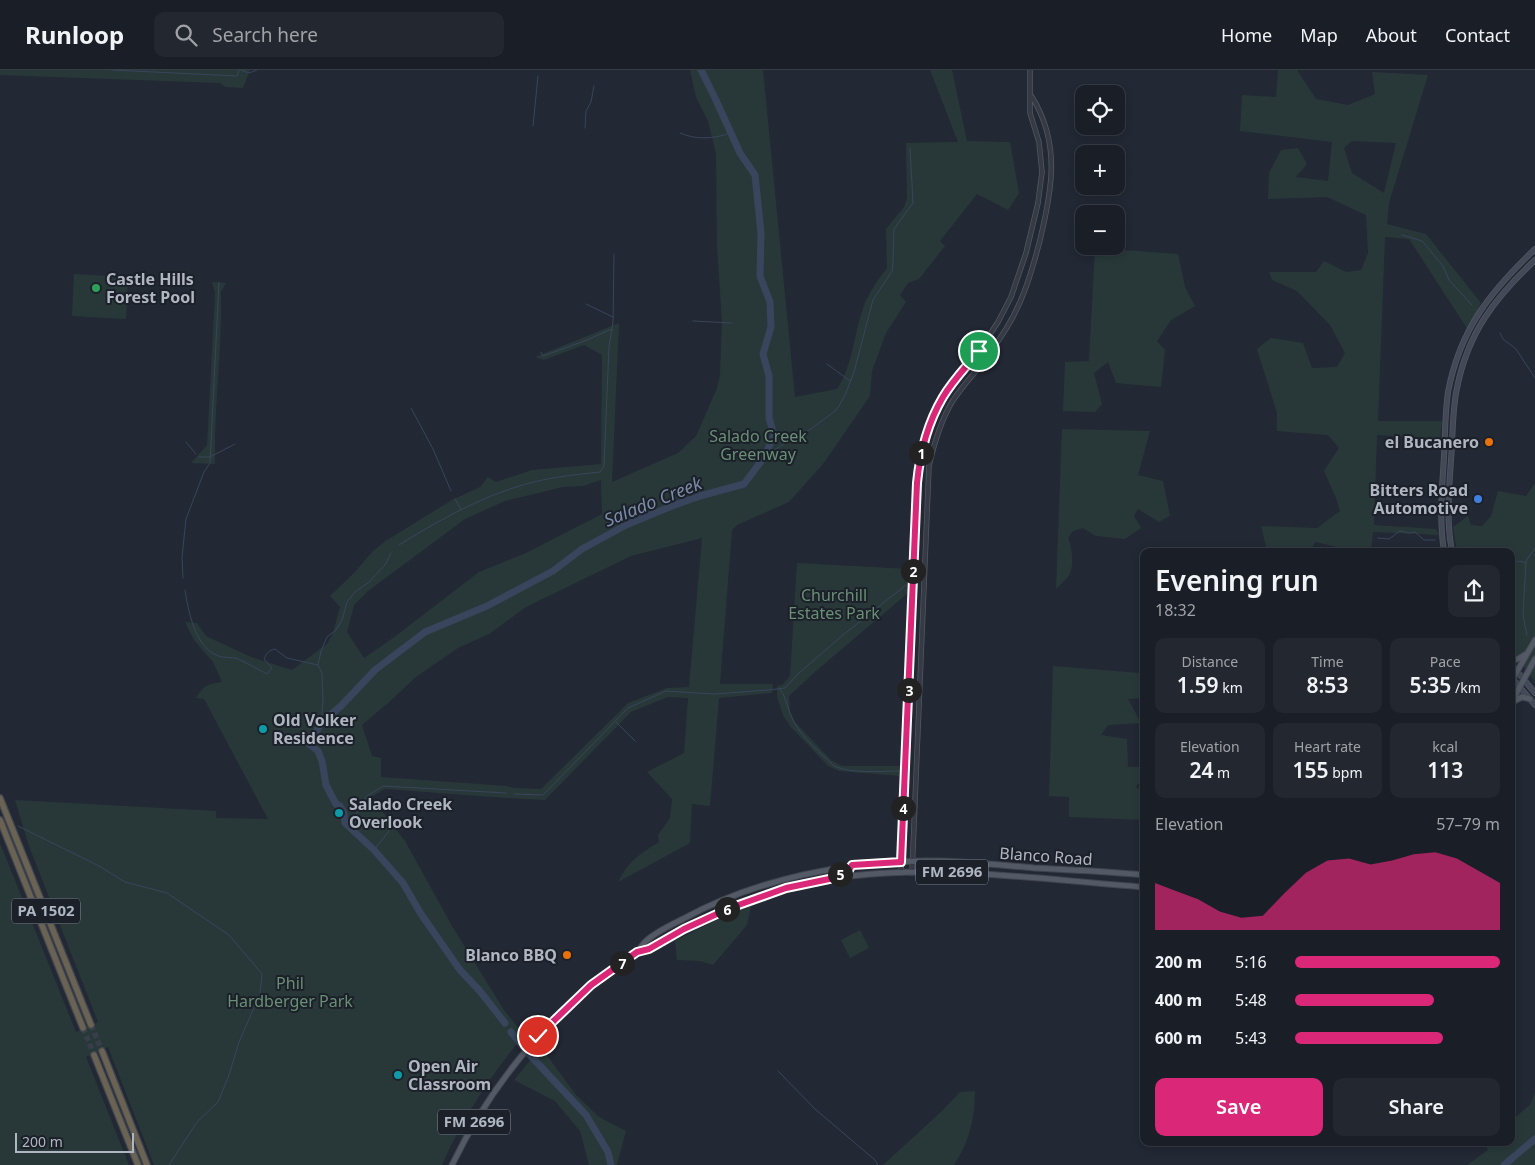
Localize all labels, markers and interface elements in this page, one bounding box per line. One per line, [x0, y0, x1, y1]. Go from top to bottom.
search box [154, 12, 504, 57]
text: Runloop [25, 18, 124, 51]
icon: search [172, 21, 200, 49]
text: Search here [212, 22, 318, 48]
text: Home [1221, 23, 1272, 47]
text: Map [1300, 23, 1338, 47]
text: About [1366, 23, 1417, 47]
text: Contact [1445, 23, 1510, 47]
map controls [1075, 85, 1125, 255]
button: locate [1075, 85, 1125, 135]
button: + [1075, 145, 1125, 195]
button: − [1075, 205, 1125, 255]
place label: Castle Hills Forest Pool [106, 268, 195, 308]
marker: Castle Hills Forest Pool [90, 282, 102, 294]
pin [958, 330, 1000, 372]
icon: arrive [965, 337, 993, 365]
park label: Salado Creek Greenway [709, 425, 807, 465]
place label: el Bucanero [1385, 431, 1479, 453]
marker: el Bucanero [1483, 436, 1495, 448]
pin: 1 [908, 440, 934, 466]
text: 1 [917, 444, 926, 463]
water label: Salado Creek [600, 470, 706, 532]
place label: Bitters Road Automotive [1370, 479, 1468, 519]
marker: Bitters Road Automotive [1472, 493, 1484, 505]
pin: 2 [900, 558, 926, 584]
text: Evening run [1155, 561, 1319, 599]
text: 2 [909, 562, 918, 581]
button: share [1448, 565, 1500, 617]
park label: Churchill Estates Park [788, 584, 880, 624]
text: 18:32 [1155, 599, 1196, 621]
text: Distance [1181, 652, 1238, 671]
text: Time [1311, 652, 1344, 671]
text: Pace [1430, 652, 1461, 671]
text: 1.59 [1177, 671, 1219, 699]
text: 8:53 [1307, 671, 1348, 699]
text: 5:35 [1410, 671, 1451, 699]
pin: 3 [896, 678, 922, 702]
text: km [1219, 678, 1243, 697]
text: /km [1451, 678, 1481, 697]
text: 3 [905, 681, 914, 700]
place label: Old Volker Residence [273, 709, 356, 749]
marker: Old Volker Residence [257, 723, 269, 735]
text: Elevation [1180, 737, 1240, 756]
text: Heart rate [1294, 737, 1361, 756]
text: kcal [1432, 737, 1458, 756]
text: 24 [1189, 756, 1213, 784]
text: 155 [1292, 756, 1329, 784]
text: 113 [1427, 756, 1463, 784]
text: m [1213, 763, 1230, 782]
text: bpm [1329, 763, 1362, 782]
place label: Salado Creek Overlook [349, 793, 452, 833]
pin: 4 [890, 796, 916, 820]
text: 4 [899, 799, 908, 818]
marker: Salado Creek Overlook [333, 807, 345, 819]
text: Elevation [1155, 813, 1223, 835]
text: 57–79 m [1436, 813, 1500, 835]
street label: Blanco Road [999, 842, 1093, 870]
road number: FM 2696 [916, 860, 988, 884]
pin: 5 [828, 862, 852, 886]
text: 5 [836, 865, 845, 884]
pin: 6 [714, 896, 740, 922]
road number: PA 1502 [12, 898, 80, 924]
text: 6 [723, 900, 732, 919]
place label: Blanco BBQ [465, 944, 557, 966]
marker: Blanco BBQ [561, 949, 573, 961]
pin: 7 [610, 950, 634, 976]
text: 200 m [1155, 951, 1202, 973]
text: 5:16 [1235, 951, 1267, 973]
text: 7 [618, 954, 627, 973]
park label: Phil Hardberger Park [227, 972, 353, 1012]
text: 400 m [1155, 989, 1202, 1011]
text: 5:48 [1235, 989, 1267, 1011]
pin [517, 1015, 559, 1057]
icon: check [524, 1022, 552, 1050]
text: 600 m [1155, 1027, 1202, 1049]
text: 5:43 [1235, 1027, 1267, 1049]
place label: Open Air Classroom [408, 1055, 491, 1095]
marker: Open Air Classroom [392, 1069, 404, 1081]
button: Save [1155, 1078, 1323, 1136]
button: Share [1333, 1078, 1500, 1136]
road number: FM 2696 [438, 1110, 510, 1134]
scale bar [15, 1130, 134, 1153]
text: 200 m [22, 1132, 63, 1151]

